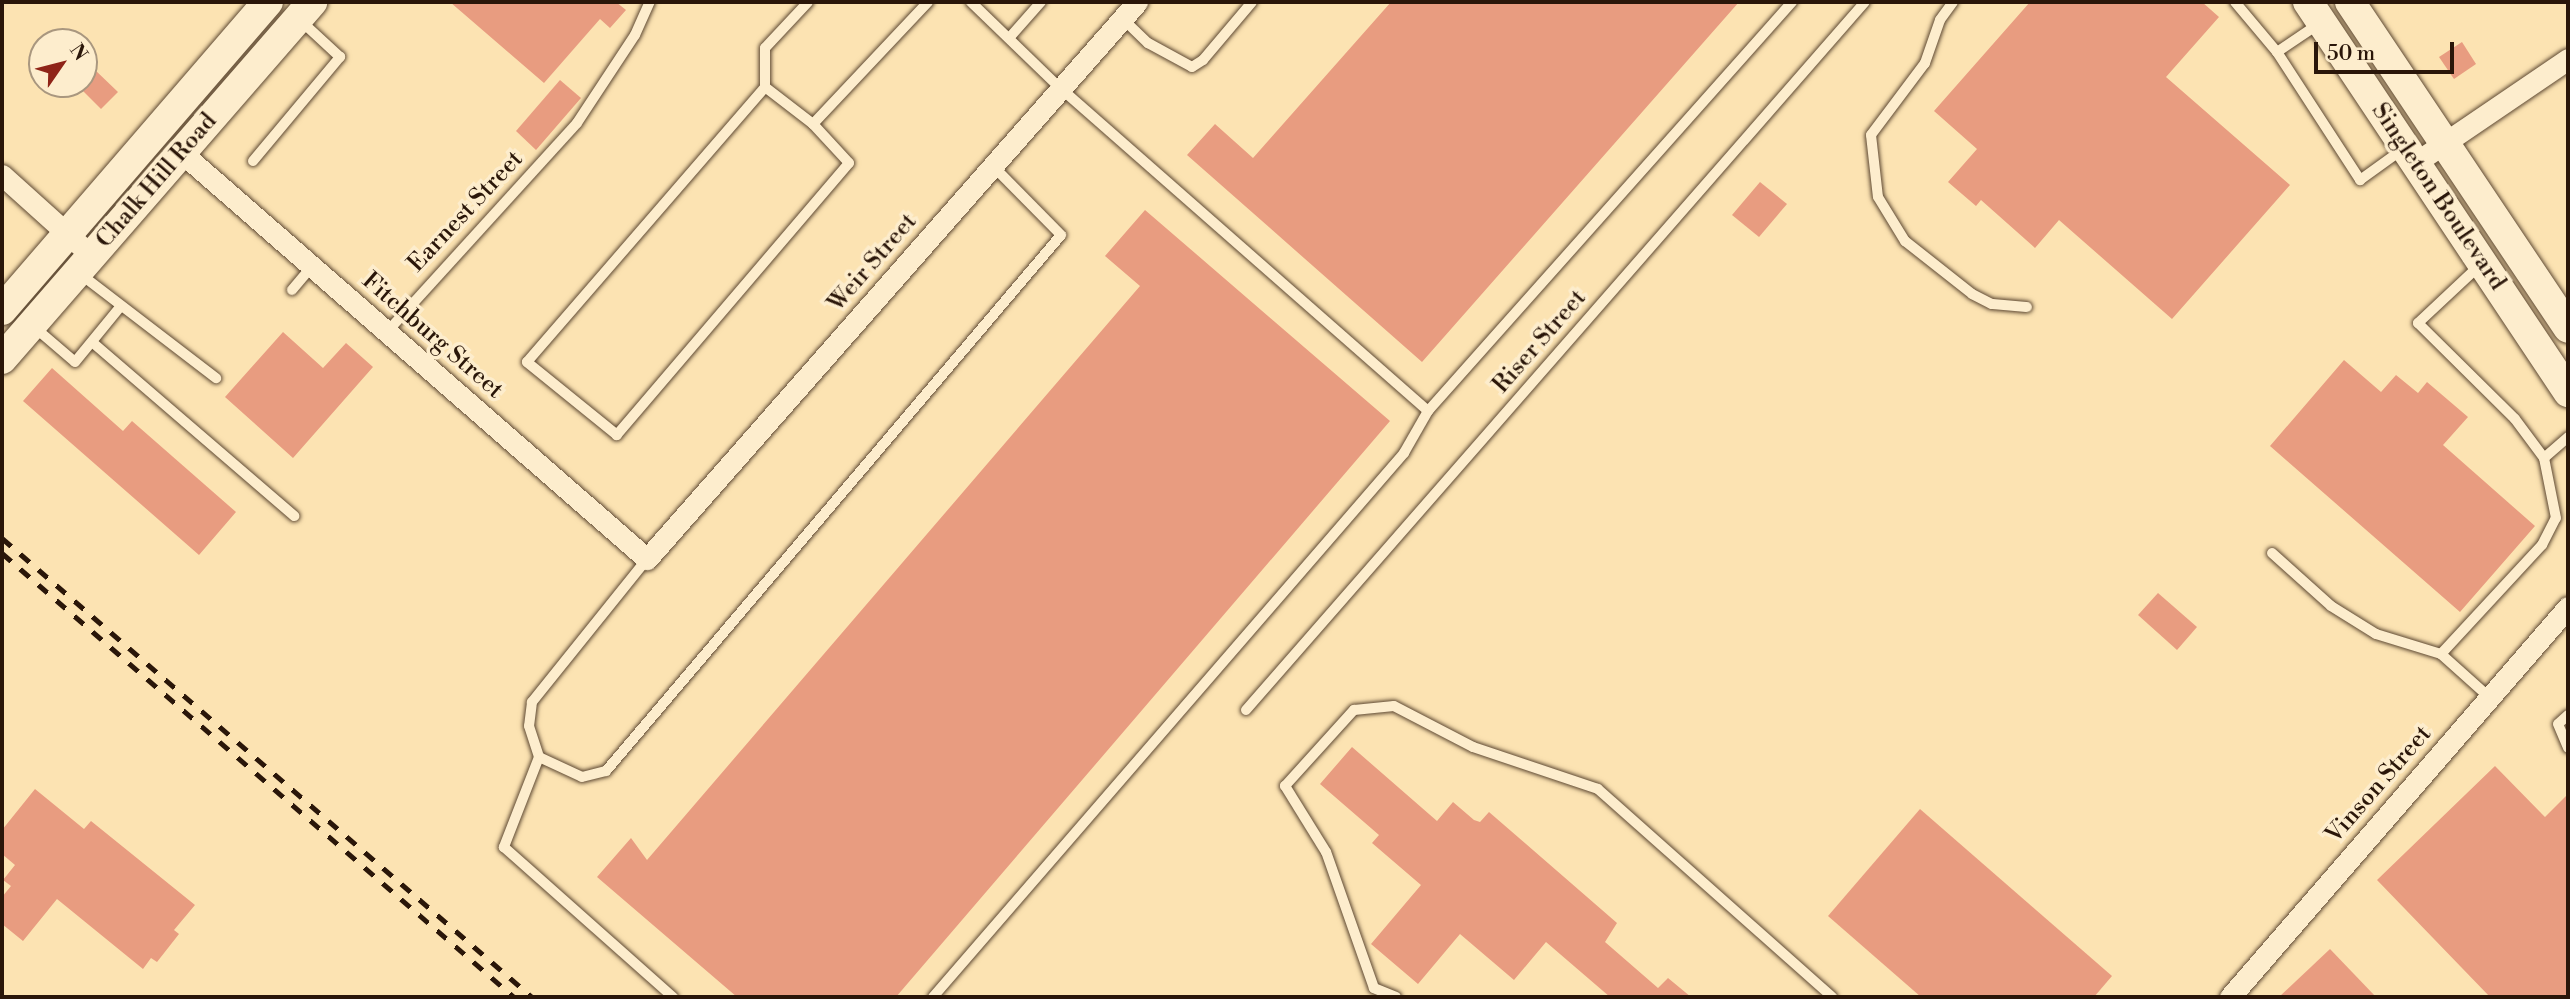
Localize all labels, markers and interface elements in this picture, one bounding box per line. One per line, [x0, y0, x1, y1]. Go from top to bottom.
north arrow [28, 28, 98, 98]
scale bar [2318, 28, 2458, 72]
text: N [64, 39, 93, 65]
text: 50 m [2327, 41, 2375, 67]
street label: Singleton Boulevard [2365, 98, 2511, 296]
street label: Chalk Hill Road [91, 108, 223, 254]
street label: Earnest Street [403, 145, 529, 279]
street label: Weir Street [823, 208, 923, 318]
street label: Fitchburg Street [356, 267, 508, 405]
street label: Riser Street [1487, 284, 1593, 400]
street label: Vinson Street [2320, 720, 2438, 850]

